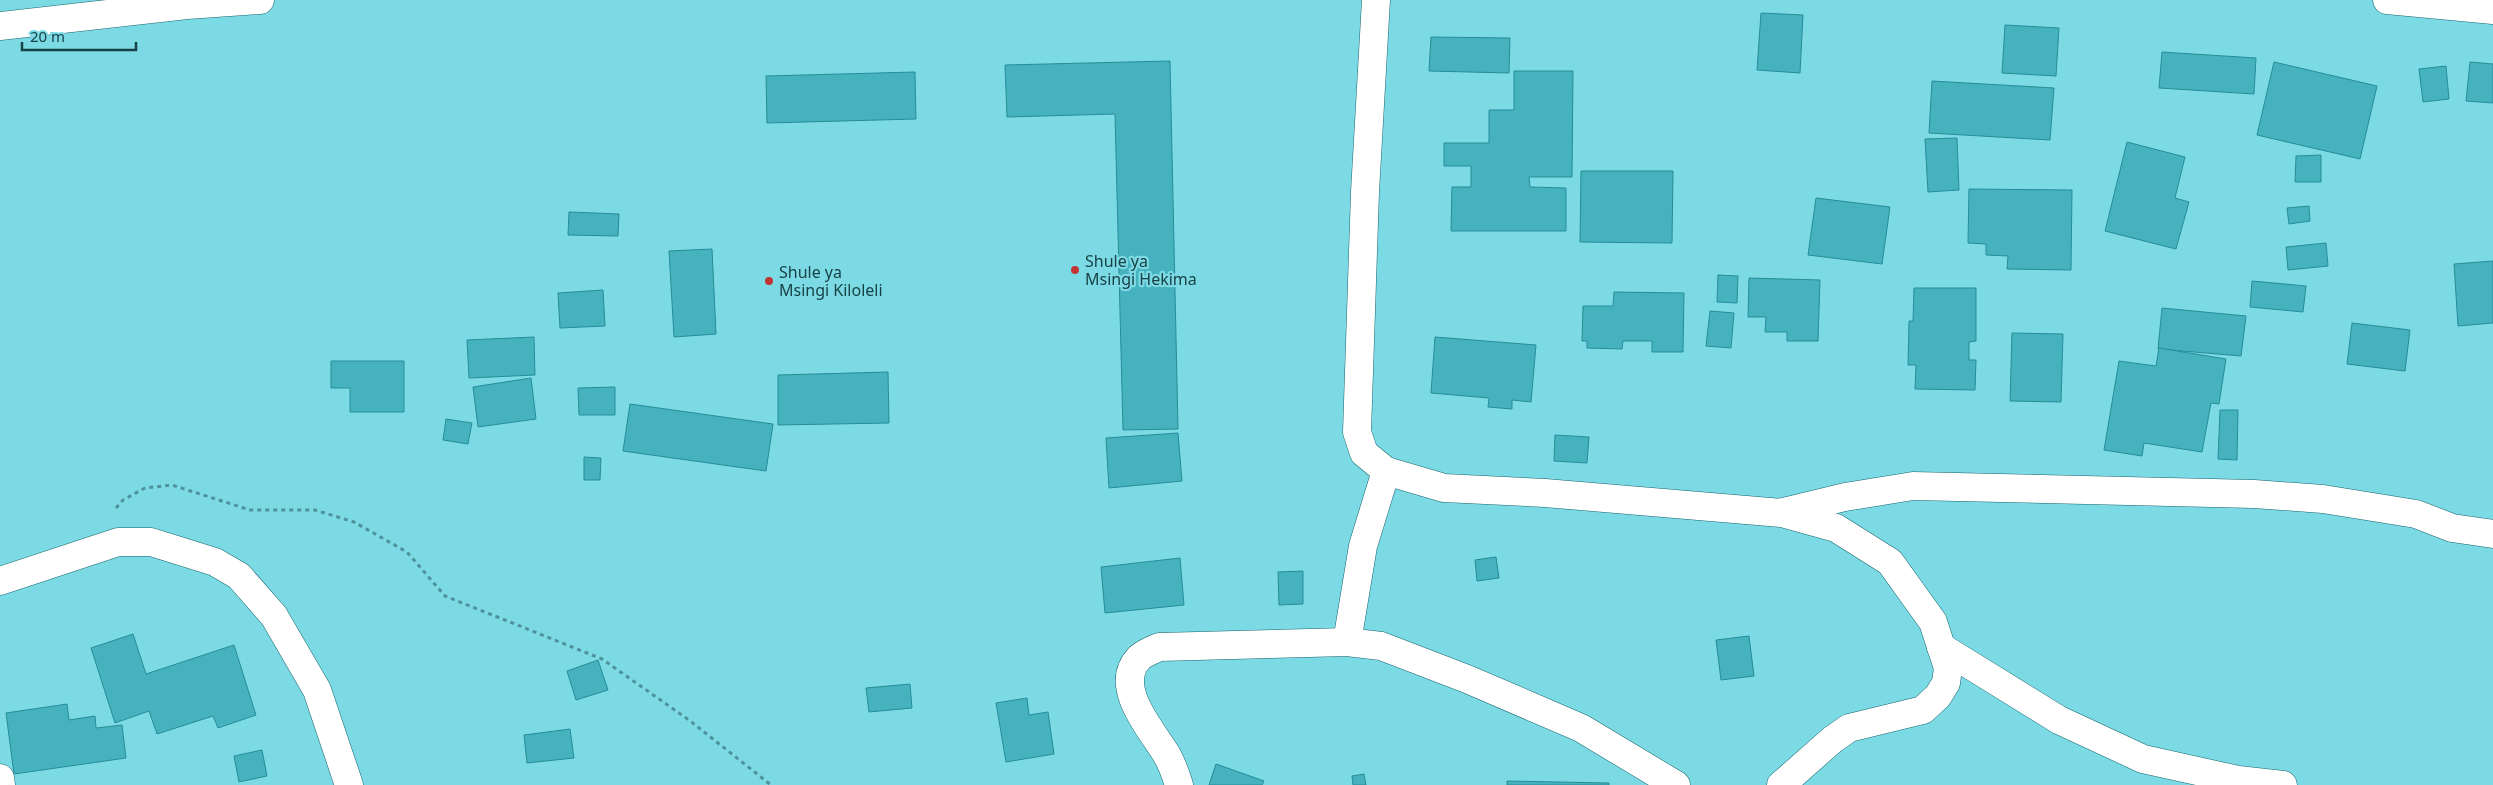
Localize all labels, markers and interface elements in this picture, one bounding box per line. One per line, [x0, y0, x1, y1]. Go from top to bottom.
scale bar [22, 20, 136, 52]
text: 20 m [30, 26, 65, 46]
place label: Shule ya Msingi Hekima [1085, 250, 1197, 290]
place label: Shule ya Msingi Kiloleli [779, 261, 883, 301]
marker: Shule ya Msingi Hekima [1069, 264, 1081, 276]
marker: Shule ya Msingi Kiloleli [763, 275, 775, 287]

